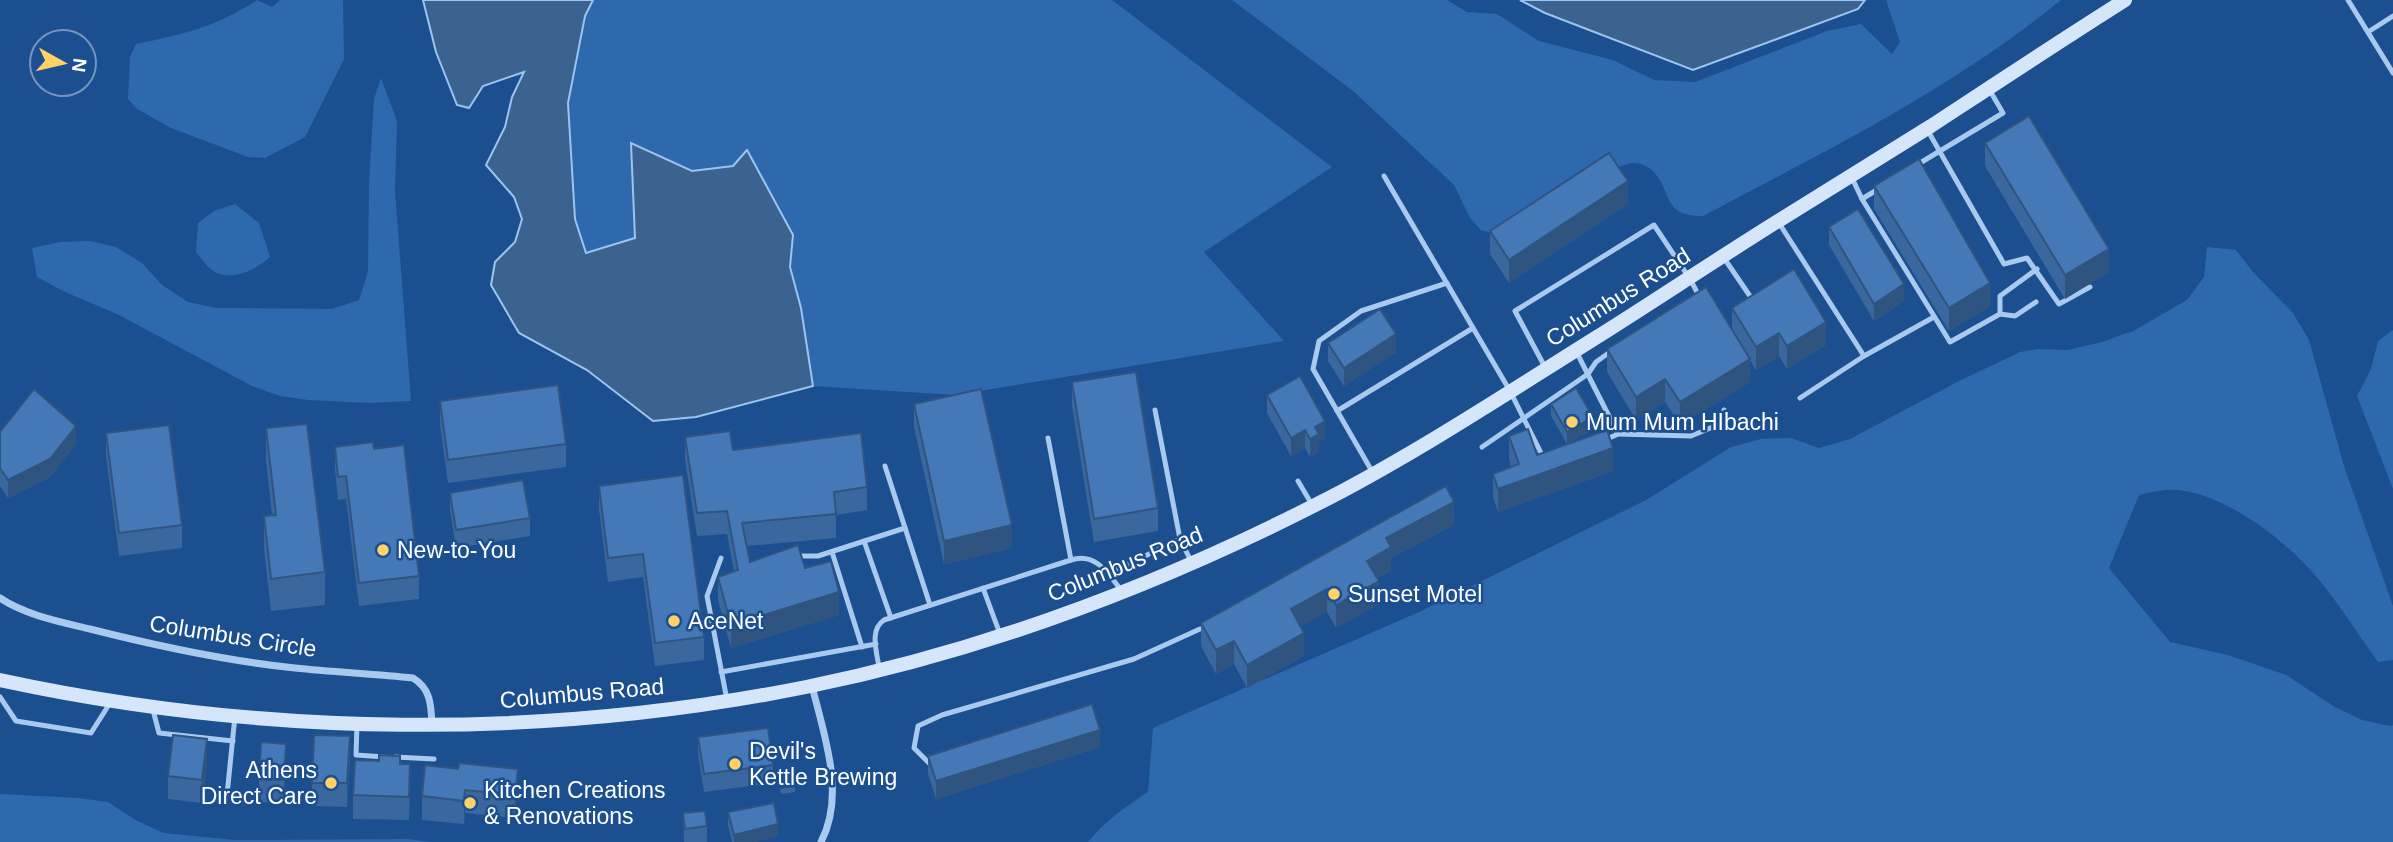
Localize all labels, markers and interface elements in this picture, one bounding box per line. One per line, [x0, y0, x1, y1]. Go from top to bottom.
north arrow [28, 28, 98, 98]
text: N [68, 57, 91, 74]
street label: Columbus Road [1541, 242, 1695, 352]
place label: Mum Mum HIbachi [1586, 409, 1779, 435]
marker: Mum Mum HIbachi [1564, 414, 1580, 430]
street label: Columbus Road [1044, 521, 1206, 607]
place label: New-to-You [397, 537, 516, 563]
marker: New-to-You [375, 542, 391, 558]
place label: Sunset Motel [1348, 581, 1482, 607]
marker: Sunset Motel [1326, 586, 1342, 602]
place label: AceNet [688, 608, 764, 634]
street label: Columbus Circle [148, 610, 318, 662]
marker: AceNet [666, 613, 682, 629]
street label: Columbus Road [499, 673, 665, 713]
place label: Devil's Kettle Brewing [749, 738, 897, 790]
marker: Devil's Kettle Brewing [727, 756, 743, 772]
place label: Athens Direct Care [201, 757, 317, 809]
marker: Athens Direct Care [323, 775, 339, 791]
place label: Kitchen Creations & Renovations [484, 777, 666, 829]
marker: Kitchen Creations & Renovations [462, 795, 478, 811]

